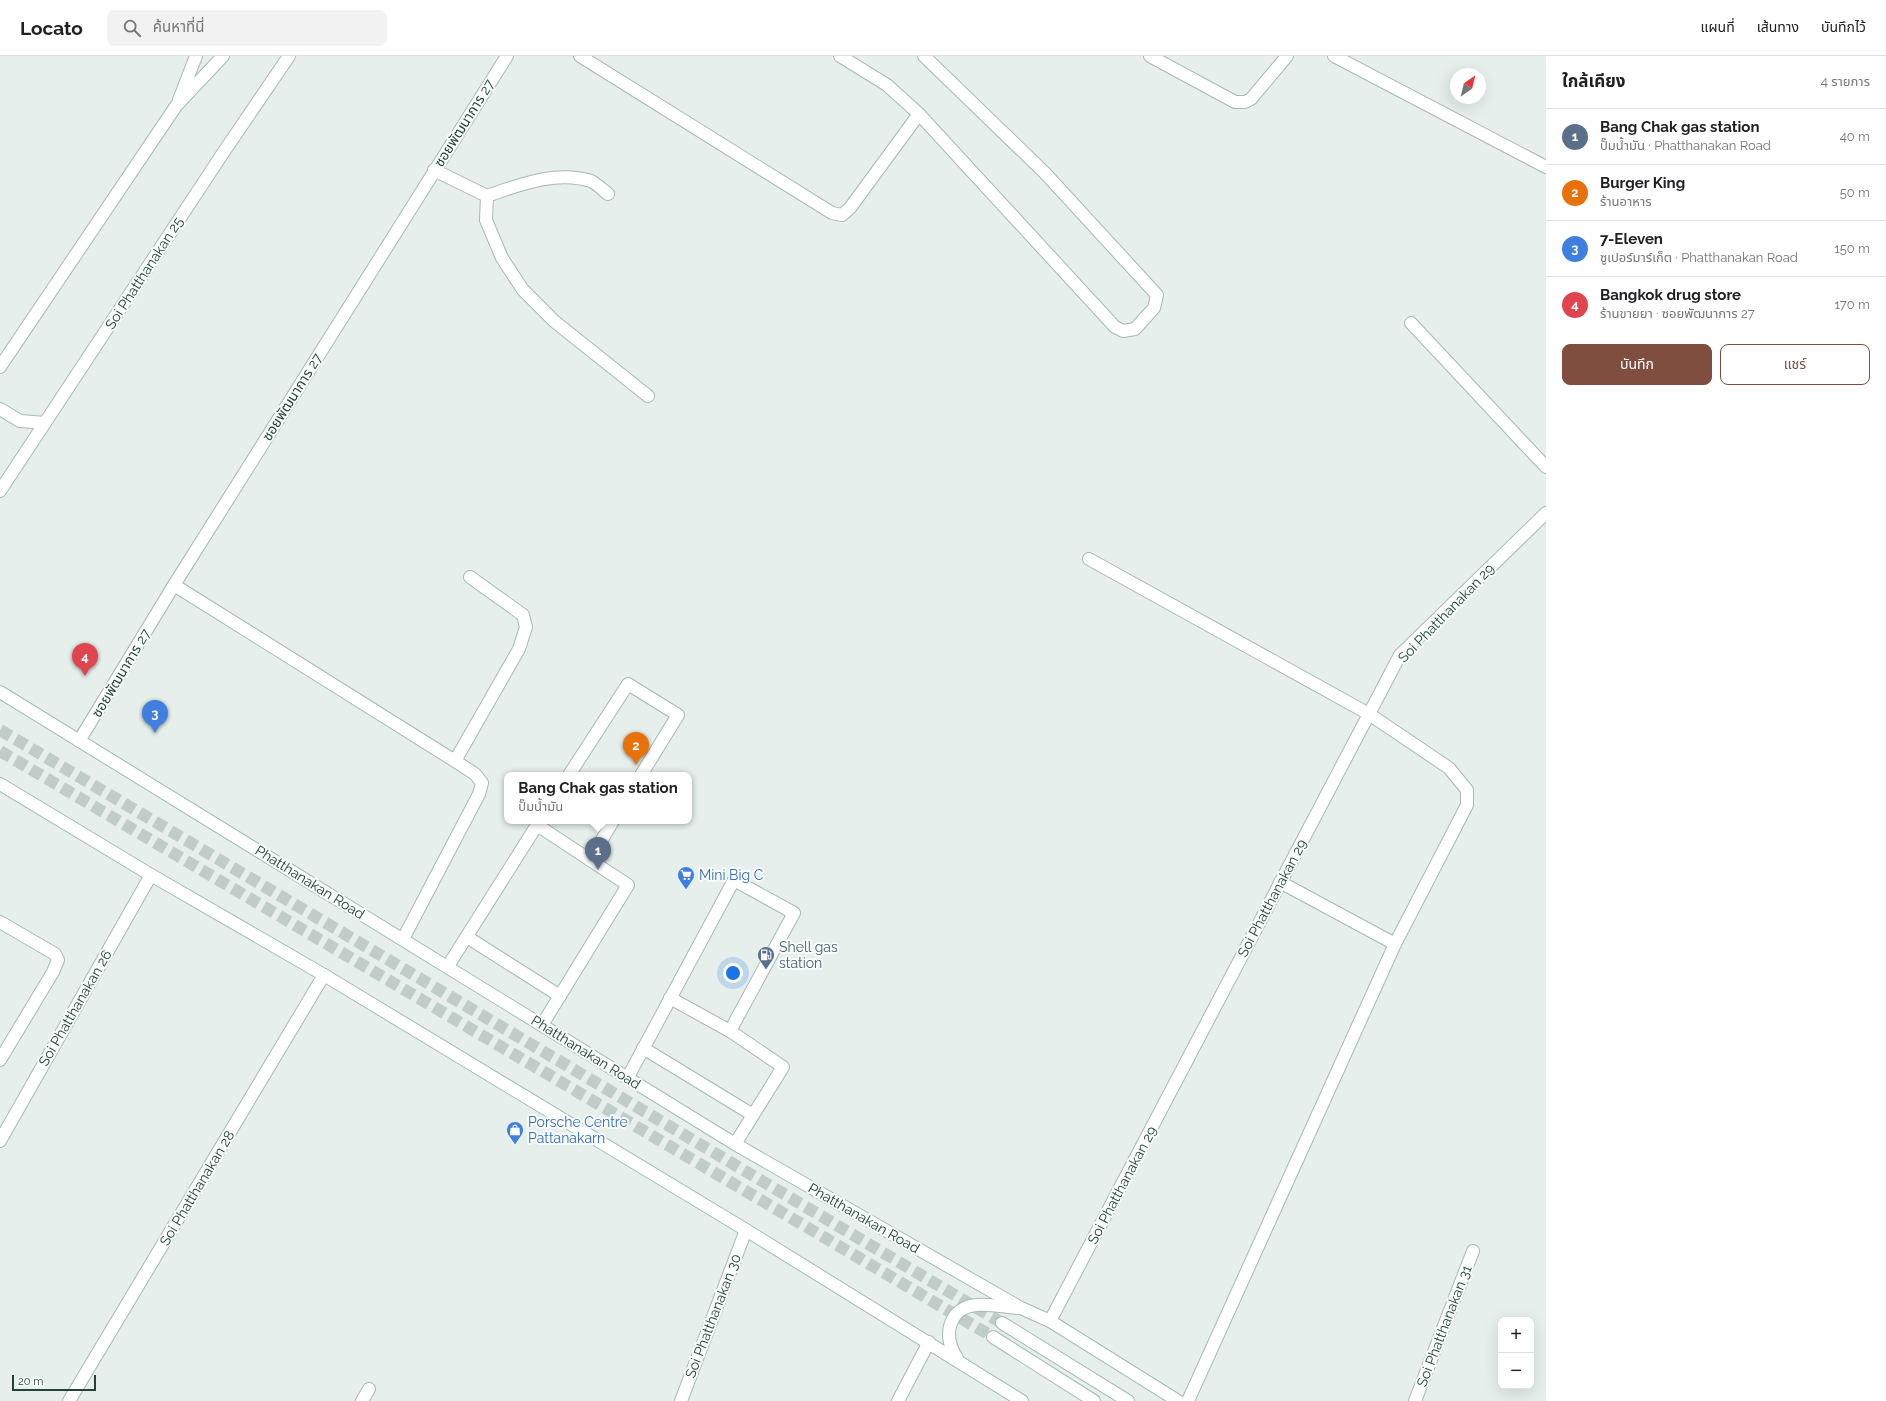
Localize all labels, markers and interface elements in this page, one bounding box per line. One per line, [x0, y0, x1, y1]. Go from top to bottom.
search box [107, 10, 387, 46]
text: Locato [20, 17, 83, 39]
icon: search [121, 17, 143, 39]
text: ค้นหาที่นี่ [153, 18, 204, 36]
text: แผนที่ [1701, 19, 1735, 35]
text: เส้นทาง [1757, 19, 1799, 35]
text: บันทึกไว้ [1821, 19, 1866, 35]
north arrow [1450, 68, 1486, 104]
text: ใกล้เคียง [1562, 71, 1625, 91]
text: 4 รายการ [1821, 74, 1870, 89]
street label: ซอยพัฒนาการ 27 [431, 76, 498, 170]
text: Bang Chak gas station [1600, 118, 1759, 136]
text: 1 [1572, 129, 1578, 144]
text: 40 m [1840, 129, 1870, 144]
text: ปั๊มน้ำมัน · Phatthanakan Road [1600, 138, 1771, 153]
text: Burger King [1600, 174, 1685, 192]
text: 2 [1571, 185, 1579, 200]
text: 50 m [1840, 185, 1870, 200]
text: ร้านอาหาร [1600, 194, 1652, 209]
street label: Soi Phatthanakan 25 [102, 214, 186, 332]
text: 7-Eleven [1600, 230, 1663, 248]
text: 3 [1571, 241, 1579, 256]
text: 150 m [1834, 241, 1870, 256]
text: ซูเปอร์มาร์เก็ต · Phatthanakan Road [1600, 250, 1798, 265]
text: Bangkok drug store [1600, 286, 1741, 304]
text: 4 [1571, 297, 1579, 312]
text: 170 m [1834, 297, 1870, 312]
text: ร้านขายยา · ซอยพัฒนาการ 27 [1600, 306, 1755, 321]
button: บันทึก [1562, 344, 1712, 385]
button: แชร์ [1720, 344, 1870, 385]
street label: ซอยพัฒนาการ 27 [259, 350, 326, 444]
street label: Soi Phatthanakan 29 [1395, 560, 1497, 666]
street label: ซอยพัฒนาการ 27 [88, 626, 154, 720]
pin: 4 [72, 643, 98, 676]
pin: 3 [142, 700, 168, 733]
pin: 2 [623, 732, 649, 765]
popup [504, 772, 692, 824]
text: Bang Chak gas station [518, 779, 678, 797]
text: ปั๊มน้ำมัน [518, 799, 563, 814]
street label: Soi Phatthanakan 29 [1234, 836, 1310, 960]
pin: 1 [585, 837, 611, 870]
street label: Phatthanakan Road [252, 842, 368, 922]
supermarket icon: Mini Big C [676, 865, 696, 890]
place label: Mini Big C [699, 867, 764, 883]
place label: Shell gas station [779, 939, 838, 971]
fuel station icon: Shell gas station [756, 945, 776, 970]
street label: Soi Phatthanakan 26 [35, 947, 115, 1069]
your location [723, 963, 743, 983]
street label: Phatthanakan Road [528, 1012, 644, 1092]
place label: Porsche Centre Pattanakarn [528, 1114, 628, 1146]
shop icon: Porsche Centre Pattanakarn [505, 1120, 525, 1145]
street label: Soi Phatthanakan 29 [1084, 1123, 1160, 1247]
street label: Soi Phatthanakan 28 [156, 1128, 238, 1248]
street label: Phatthanakan Road [806, 1180, 922, 1256]
street label: Soi Phatthanakan 30 [682, 1252, 744, 1380]
street label: Soi Phatthanakan 31 [1413, 1263, 1475, 1389]
map controls [1498, 1317, 1534, 1389]
button: + [1498, 1317, 1534, 1353]
button: − [1498, 1353, 1534, 1389]
scale bar [12, 1373, 96, 1392]
text: 20 m [18, 1375, 43, 1388]

